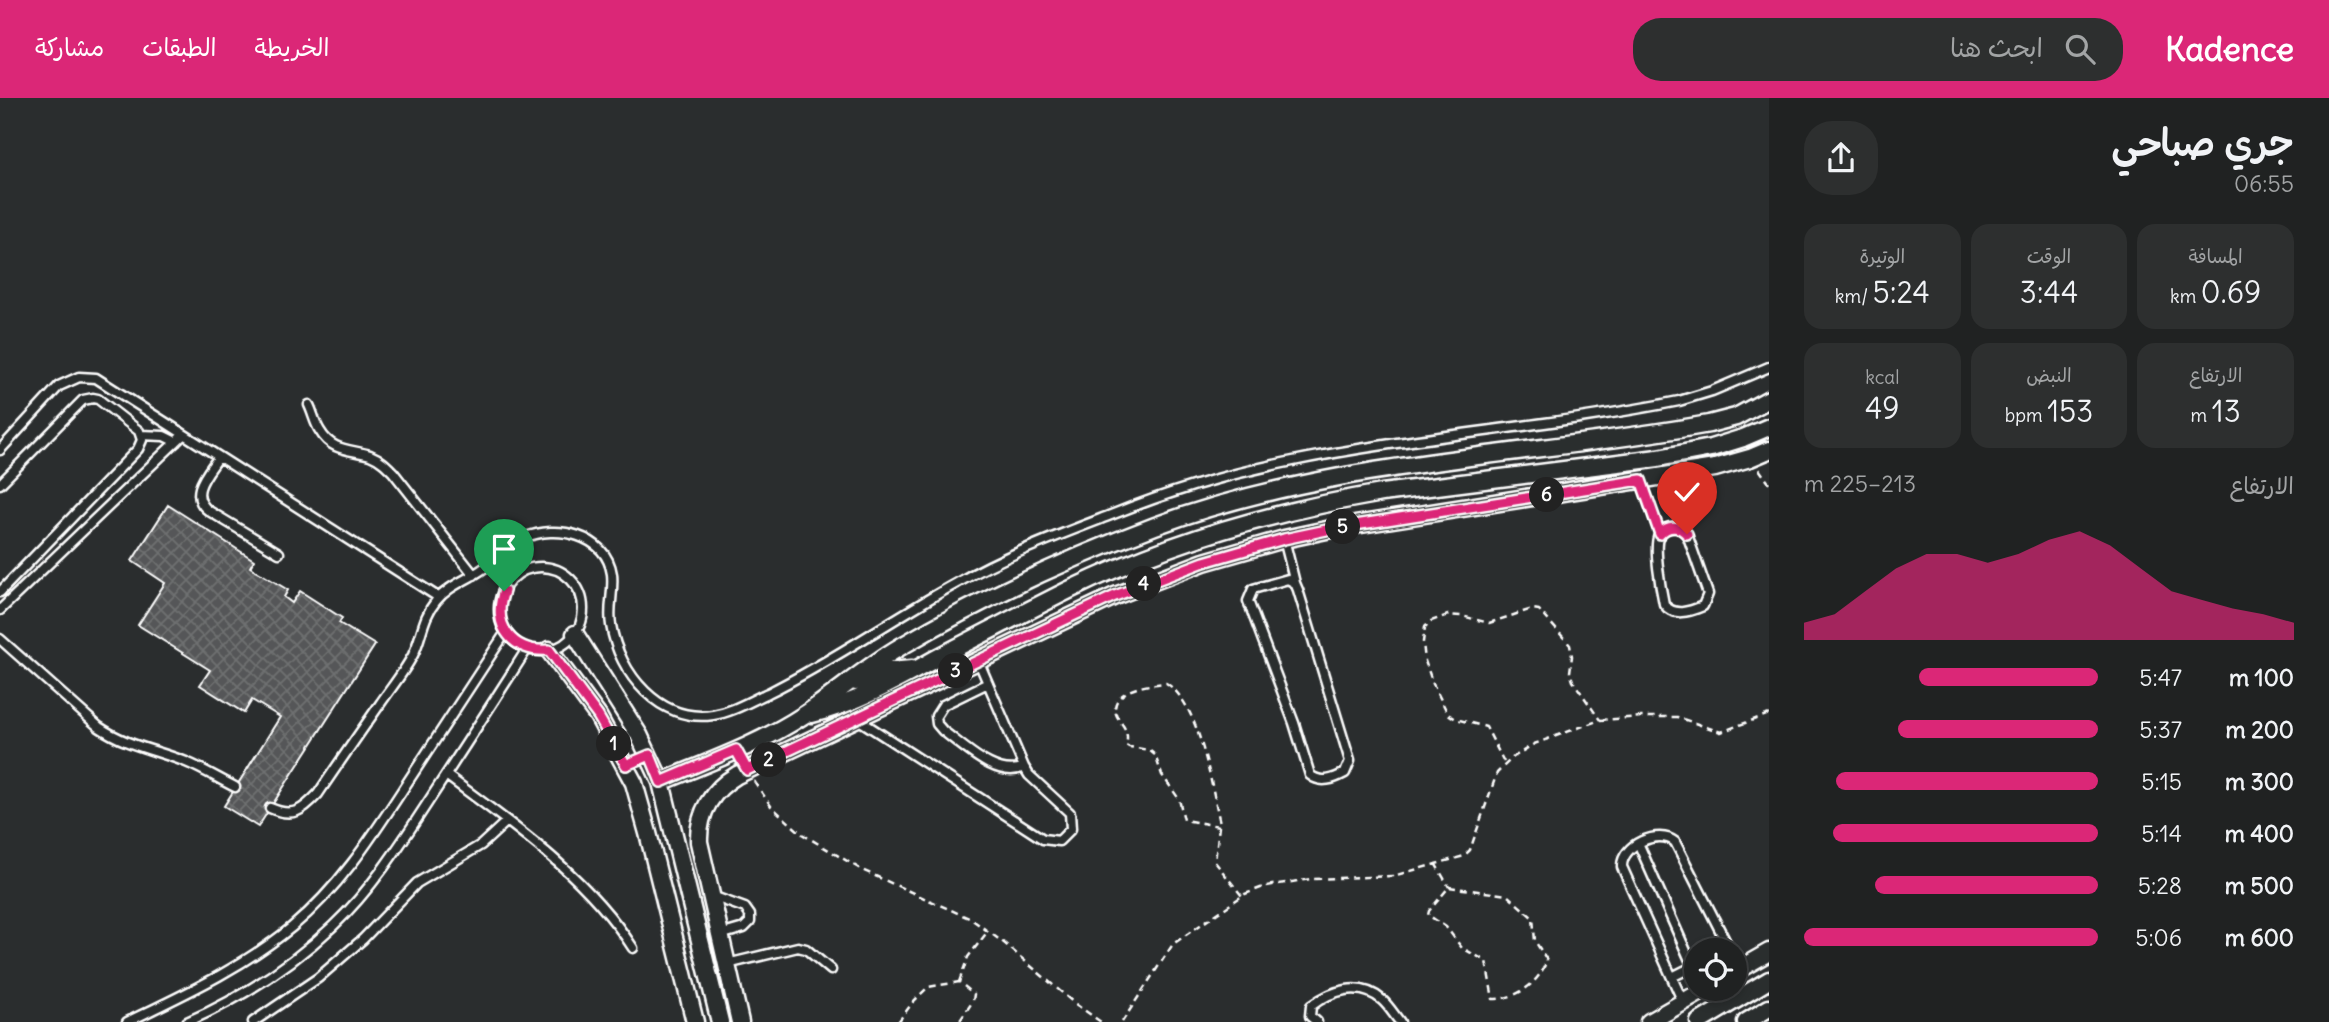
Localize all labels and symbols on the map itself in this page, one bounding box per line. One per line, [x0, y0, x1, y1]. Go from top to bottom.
pin [1657, 462, 1717, 534]
pin: 6 [1530, 478, 1564, 512]
pin: 5 [1326, 510, 1360, 544]
pin [474, 519, 534, 591]
pin: 4 [1126, 566, 1162, 602]
pin: 3 [939, 654, 974, 688]
pin: 1 [596, 726, 632, 762]
pin: 2 [752, 742, 786, 778]

